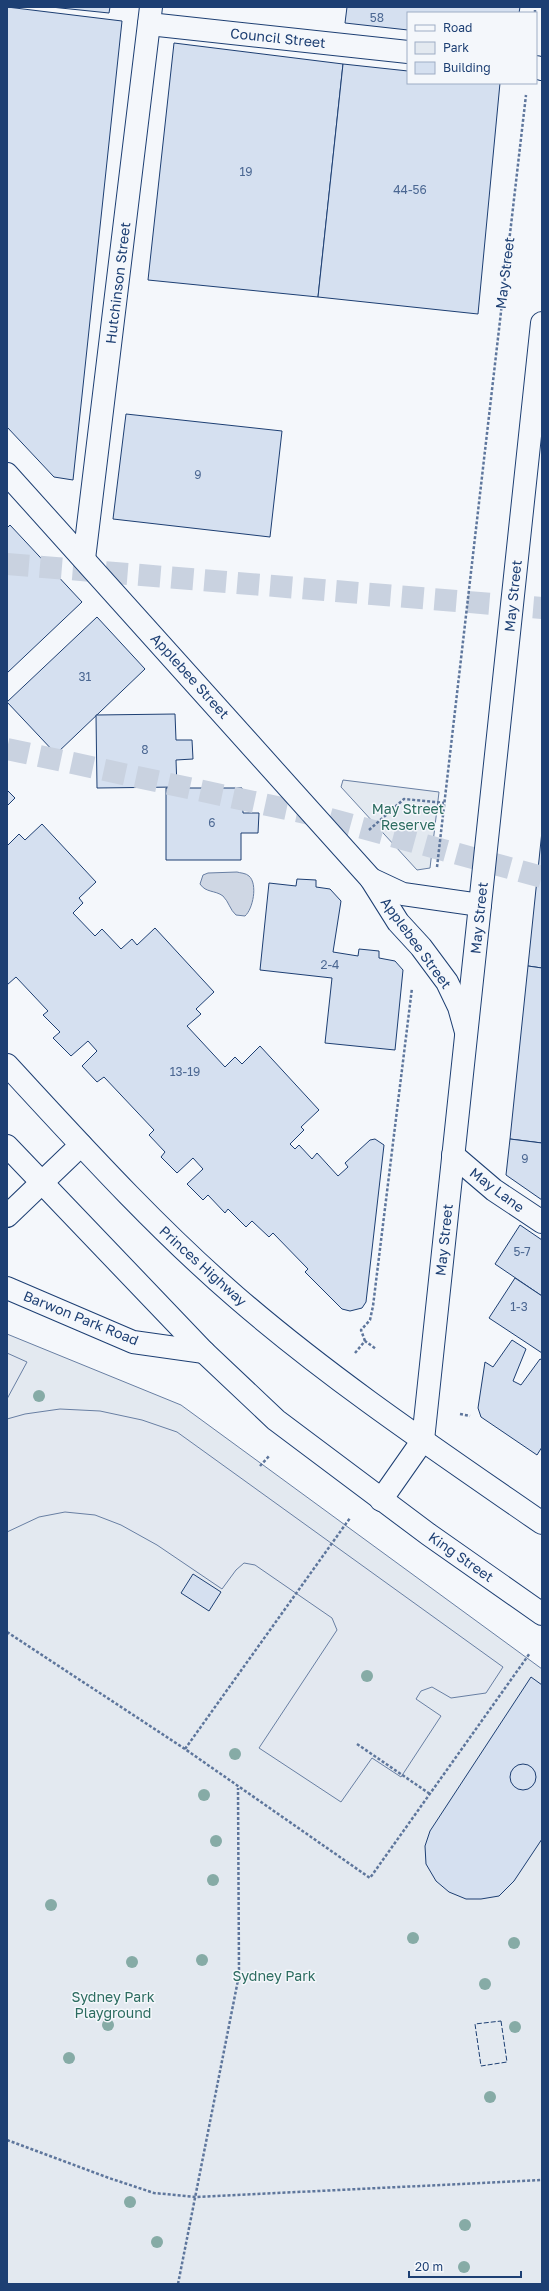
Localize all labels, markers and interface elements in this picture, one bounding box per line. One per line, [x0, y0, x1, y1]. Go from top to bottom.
house number: 58 [370, 10, 384, 25]
legend [407, 12, 537, 84]
text: Road [443, 20, 472, 35]
street label: Council Street [230, 24, 327, 51]
text: Park [443, 40, 469, 55]
text: Building [443, 60, 491, 75]
house number: 19 [239, 164, 253, 179]
house number: 44-56 [393, 182, 427, 197]
street label: Hutchinson Street [102, 221, 133, 345]
street label: May Street [492, 236, 517, 310]
house number: 9 [194, 467, 202, 482]
street label: May Street [500, 559, 525, 633]
street label: Applebee Street [148, 630, 233, 722]
house number: 31 [79, 669, 92, 684]
house number: 8 [141, 742, 149, 757]
park label: May Street Reserve [372, 800, 444, 833]
house number: 6 [208, 815, 216, 830]
street label: May Street [466, 881, 491, 955]
street label: Applebee Street [378, 894, 455, 992]
house number: 2-4 [321, 957, 339, 972]
house number: 13-19 [170, 1064, 200, 1079]
house number: 9 [521, 1151, 529, 1166]
street label: May Lane [467, 1164, 528, 1216]
street label: May Street [431, 1203, 456, 1277]
street label: Princes Highway [156, 1222, 251, 1309]
house number: 5-7 [513, 1244, 531, 1259]
street label: Barwon Park Road [21, 1287, 141, 1348]
house number: 1-3 [510, 1299, 528, 1314]
street label: King Street [425, 1528, 497, 1585]
park label: Sydney Park [232, 1967, 316, 1984]
park label: Sydney Park Playground [71, 1988, 155, 2021]
scale bar [409, 2253, 521, 2279]
text: 20 m [415, 2259, 443, 2274]

